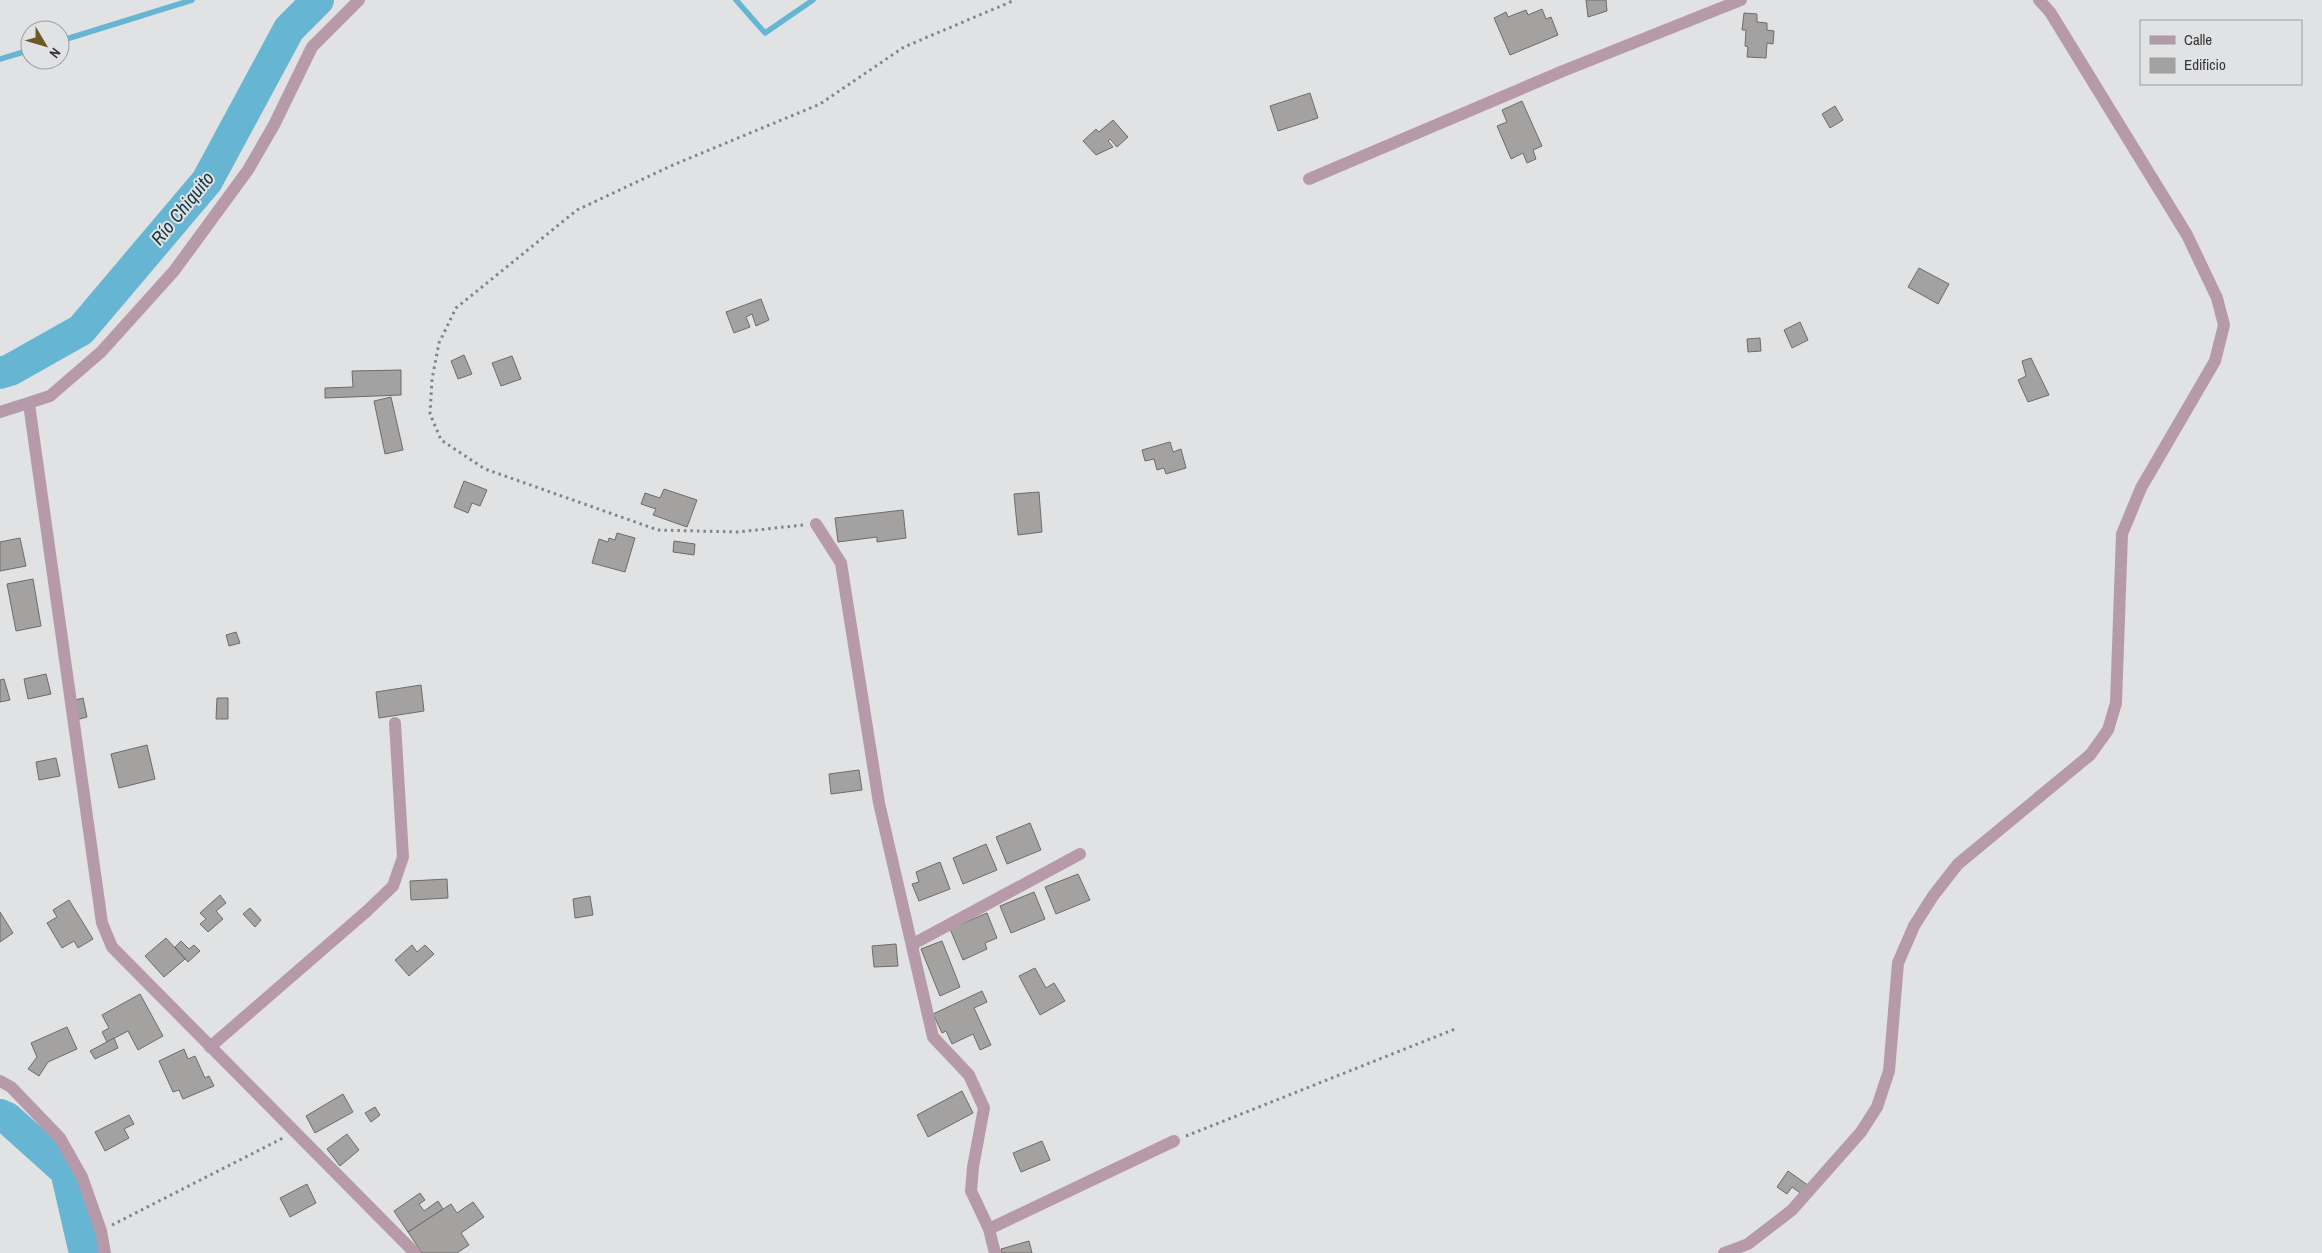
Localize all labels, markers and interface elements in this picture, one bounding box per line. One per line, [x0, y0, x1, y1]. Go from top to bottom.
north arrow [20, 20, 70, 70]
legend [2140, 20, 2302, 85]
text: Calle [2184, 29, 2212, 50]
text: N [46, 44, 65, 62]
text: Edificio [2184, 54, 2226, 75]
water label: Río Chiquito [144, 166, 220, 250]

